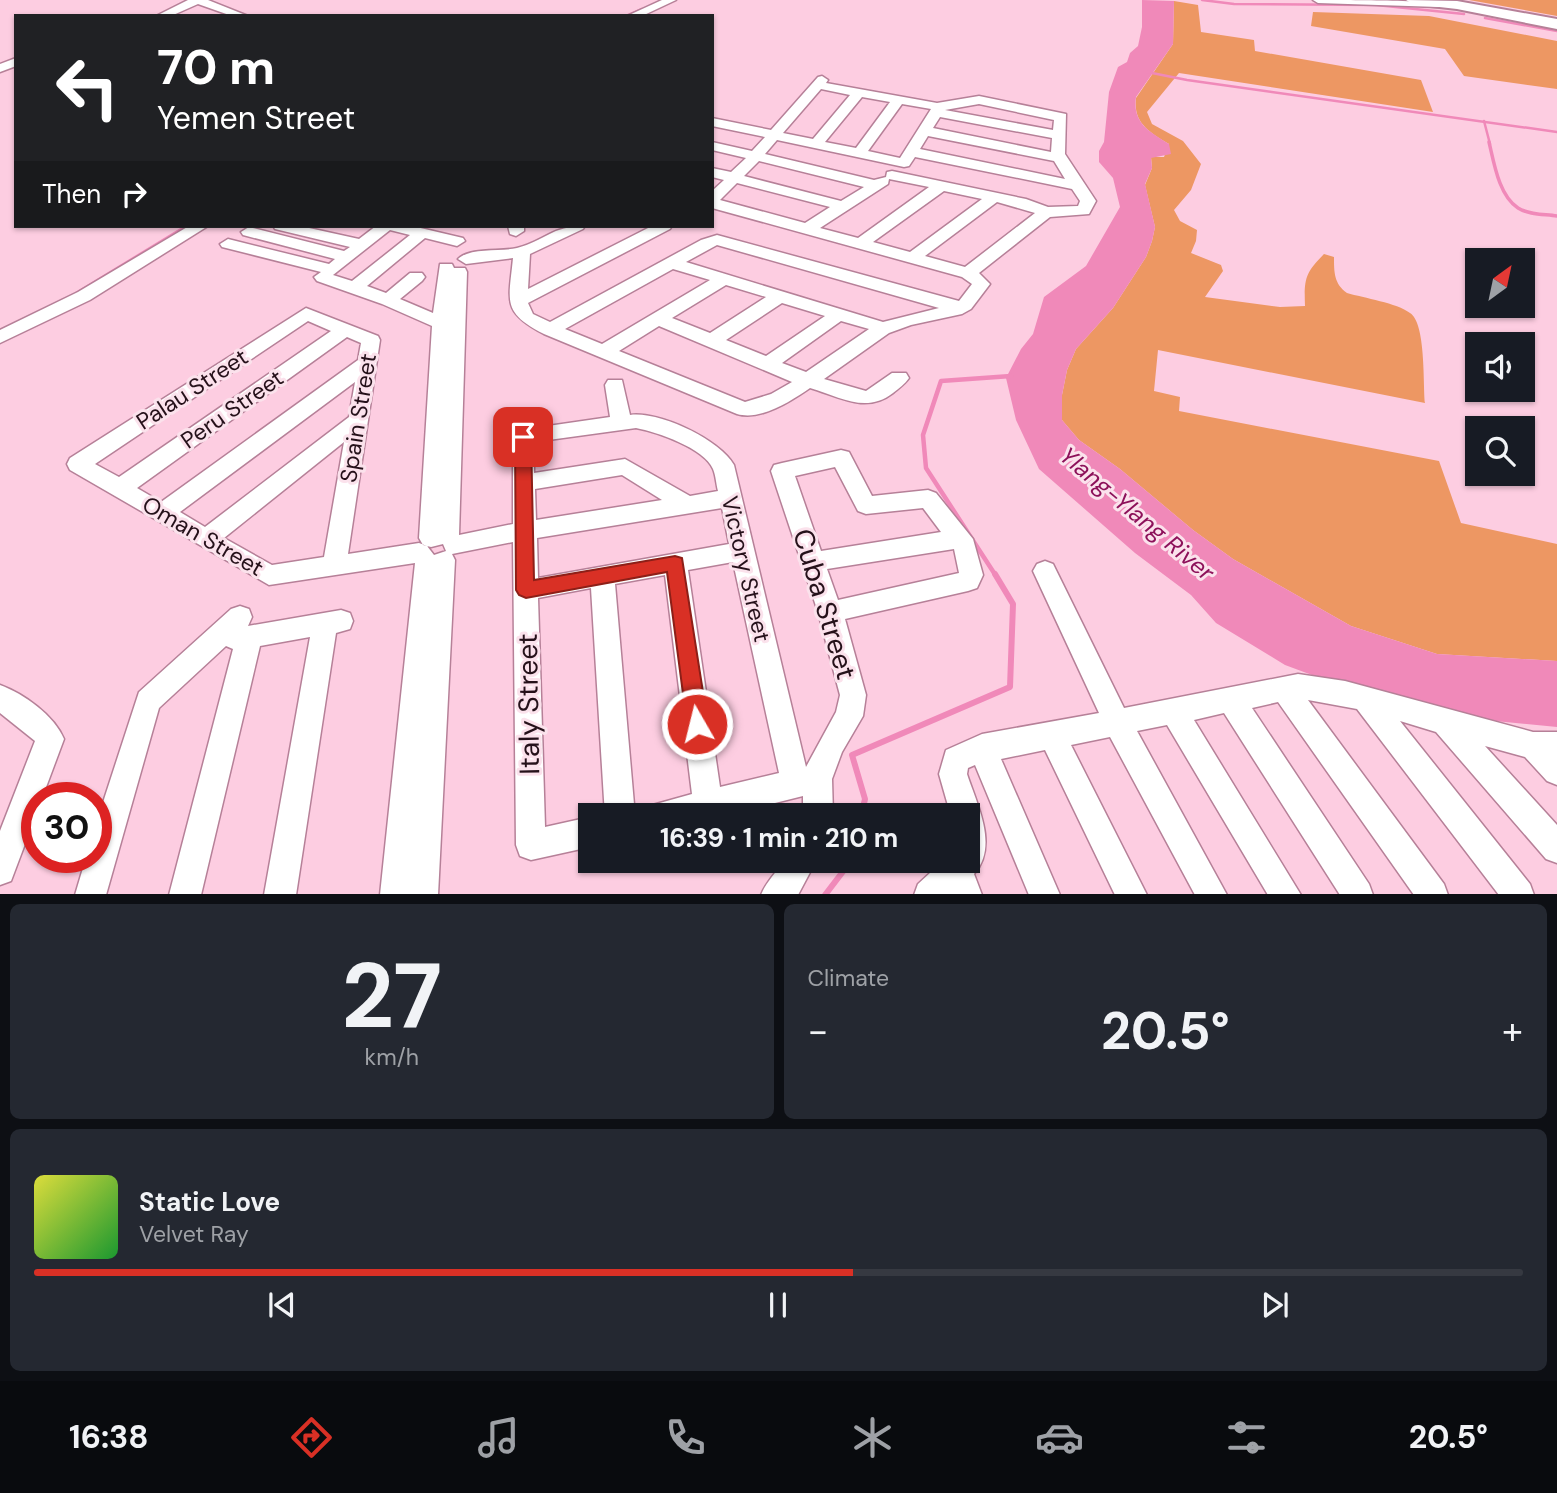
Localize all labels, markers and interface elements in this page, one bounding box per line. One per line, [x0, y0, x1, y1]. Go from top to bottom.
text: 70 m [157, 35, 275, 99]
icon: left [42, 42, 133, 133]
text: Yemen Street [157, 97, 355, 139]
icon: right [115, 175, 153, 213]
text: Then [42, 177, 101, 211]
north arrow [1465, 248, 1535, 318]
map controls [1465, 248, 1535, 486]
button: sound [1465, 332, 1535, 402]
street label: Palau Street [130, 342, 254, 436]
street label: Spain Street [333, 351, 383, 485]
street label: Peru Street [175, 363, 289, 455]
pin [493, 407, 553, 467]
button: search [1465, 416, 1535, 486]
icon: arrive [504, 418, 542, 456]
water label: Ylang-Ylang River [1054, 440, 1222, 588]
street label: Oman Street [137, 489, 269, 583]
street label: Victory Street [715, 493, 777, 645]
street label: Cuba Street [784, 524, 865, 684]
street label: Italy Street [509, 633, 548, 775]
position arrow [660, 687, 734, 761]
speed limit sign: 30 [21, 782, 112, 873]
text: 16:39 · 1 min · 210 m [660, 821, 898, 855]
text: 27 [341, 937, 442, 1055]
text: Climate [808, 963, 889, 993]
text: 20.5° [1101, 997, 1230, 1065]
text: − [808, 1006, 828, 1056]
text: + [1502, 1006, 1523, 1056]
text: km/h [365, 1042, 419, 1072]
text: Static Love [139, 1185, 280, 1219]
text: Velvet Ray [139, 1219, 249, 1249]
icon: previous [263, 1286, 301, 1324]
icon: pause [759, 1286, 797, 1324]
icon: next [1256, 1286, 1294, 1324]
icon: directions [287, 1413, 336, 1462]
icon: music [474, 1413, 523, 1462]
icon: phone [661, 1413, 710, 1462]
icon: climate [848, 1413, 897, 1462]
icon: car [1035, 1413, 1084, 1462]
icon: filters [1222, 1413, 1271, 1462]
text: 16:38 [69, 1416, 149, 1458]
text: 20.5° [1409, 1416, 1488, 1458]

